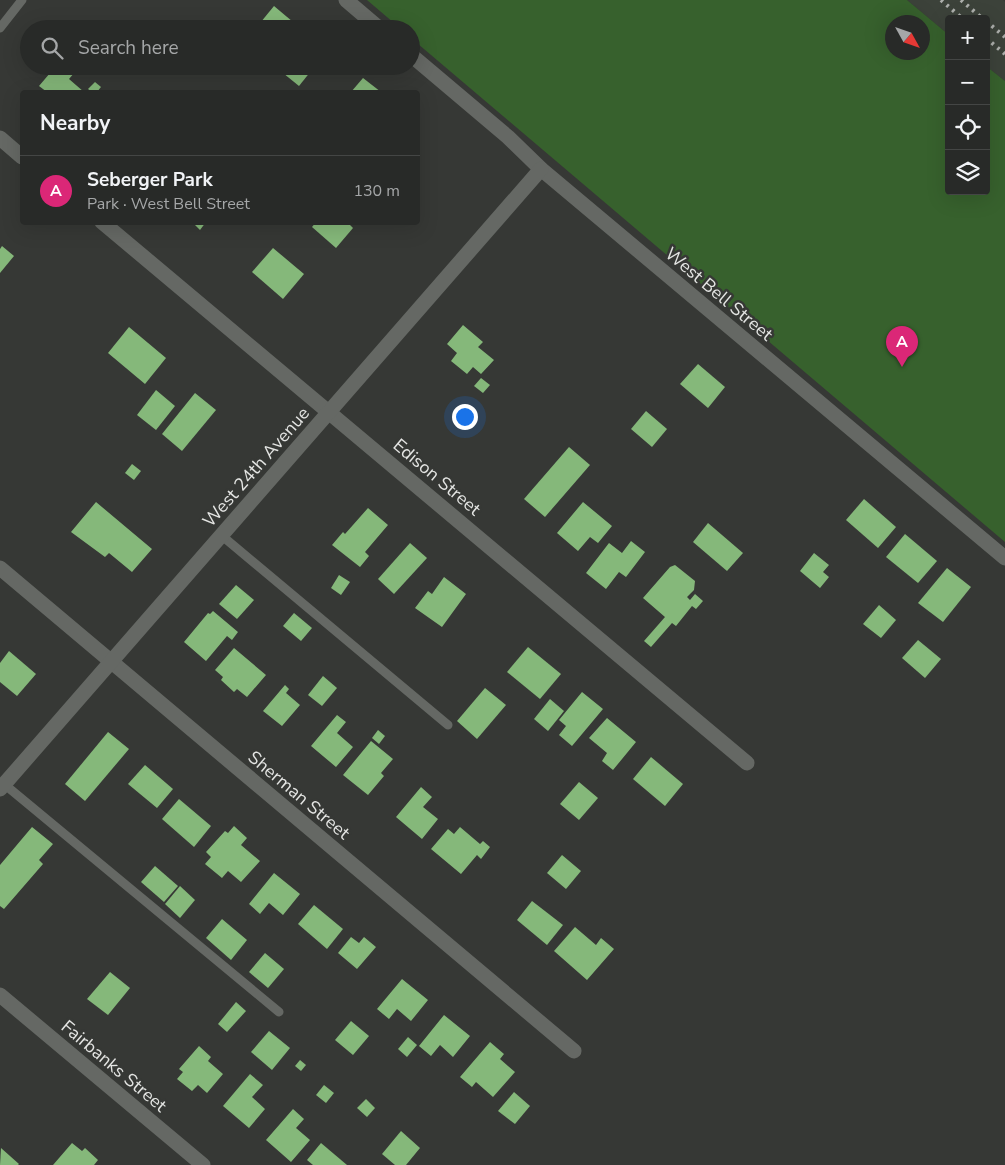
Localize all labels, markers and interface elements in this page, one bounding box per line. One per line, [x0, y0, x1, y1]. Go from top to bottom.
north arrow [885, 15, 930, 60]
map controls [945, 15, 990, 195]
button: + [945, 15, 990, 60]
search box [20, 20, 420, 75]
icon: search [38, 34, 66, 62]
text: Search here [78, 35, 179, 61]
button: − [945, 60, 990, 105]
button: locate [945, 105, 990, 150]
text: Nearby [40, 109, 110, 137]
button: layers [945, 150, 990, 195]
text: Seberger Park [87, 167, 213, 193]
text: A [50, 180, 62, 202]
text: 130 m [353, 180, 400, 202]
text: Park · West Bell Street [87, 193, 250, 215]
street label: West Bell Street [660, 242, 779, 347]
pin: A [886, 326, 918, 367]
street label: West 24th Avenue [197, 402, 315, 532]
your location [452, 404, 478, 430]
street label: Edison Street [388, 433, 487, 521]
street label: Sherman Street [243, 745, 356, 845]
street label: Fairbanks Street [56, 1015, 172, 1118]

